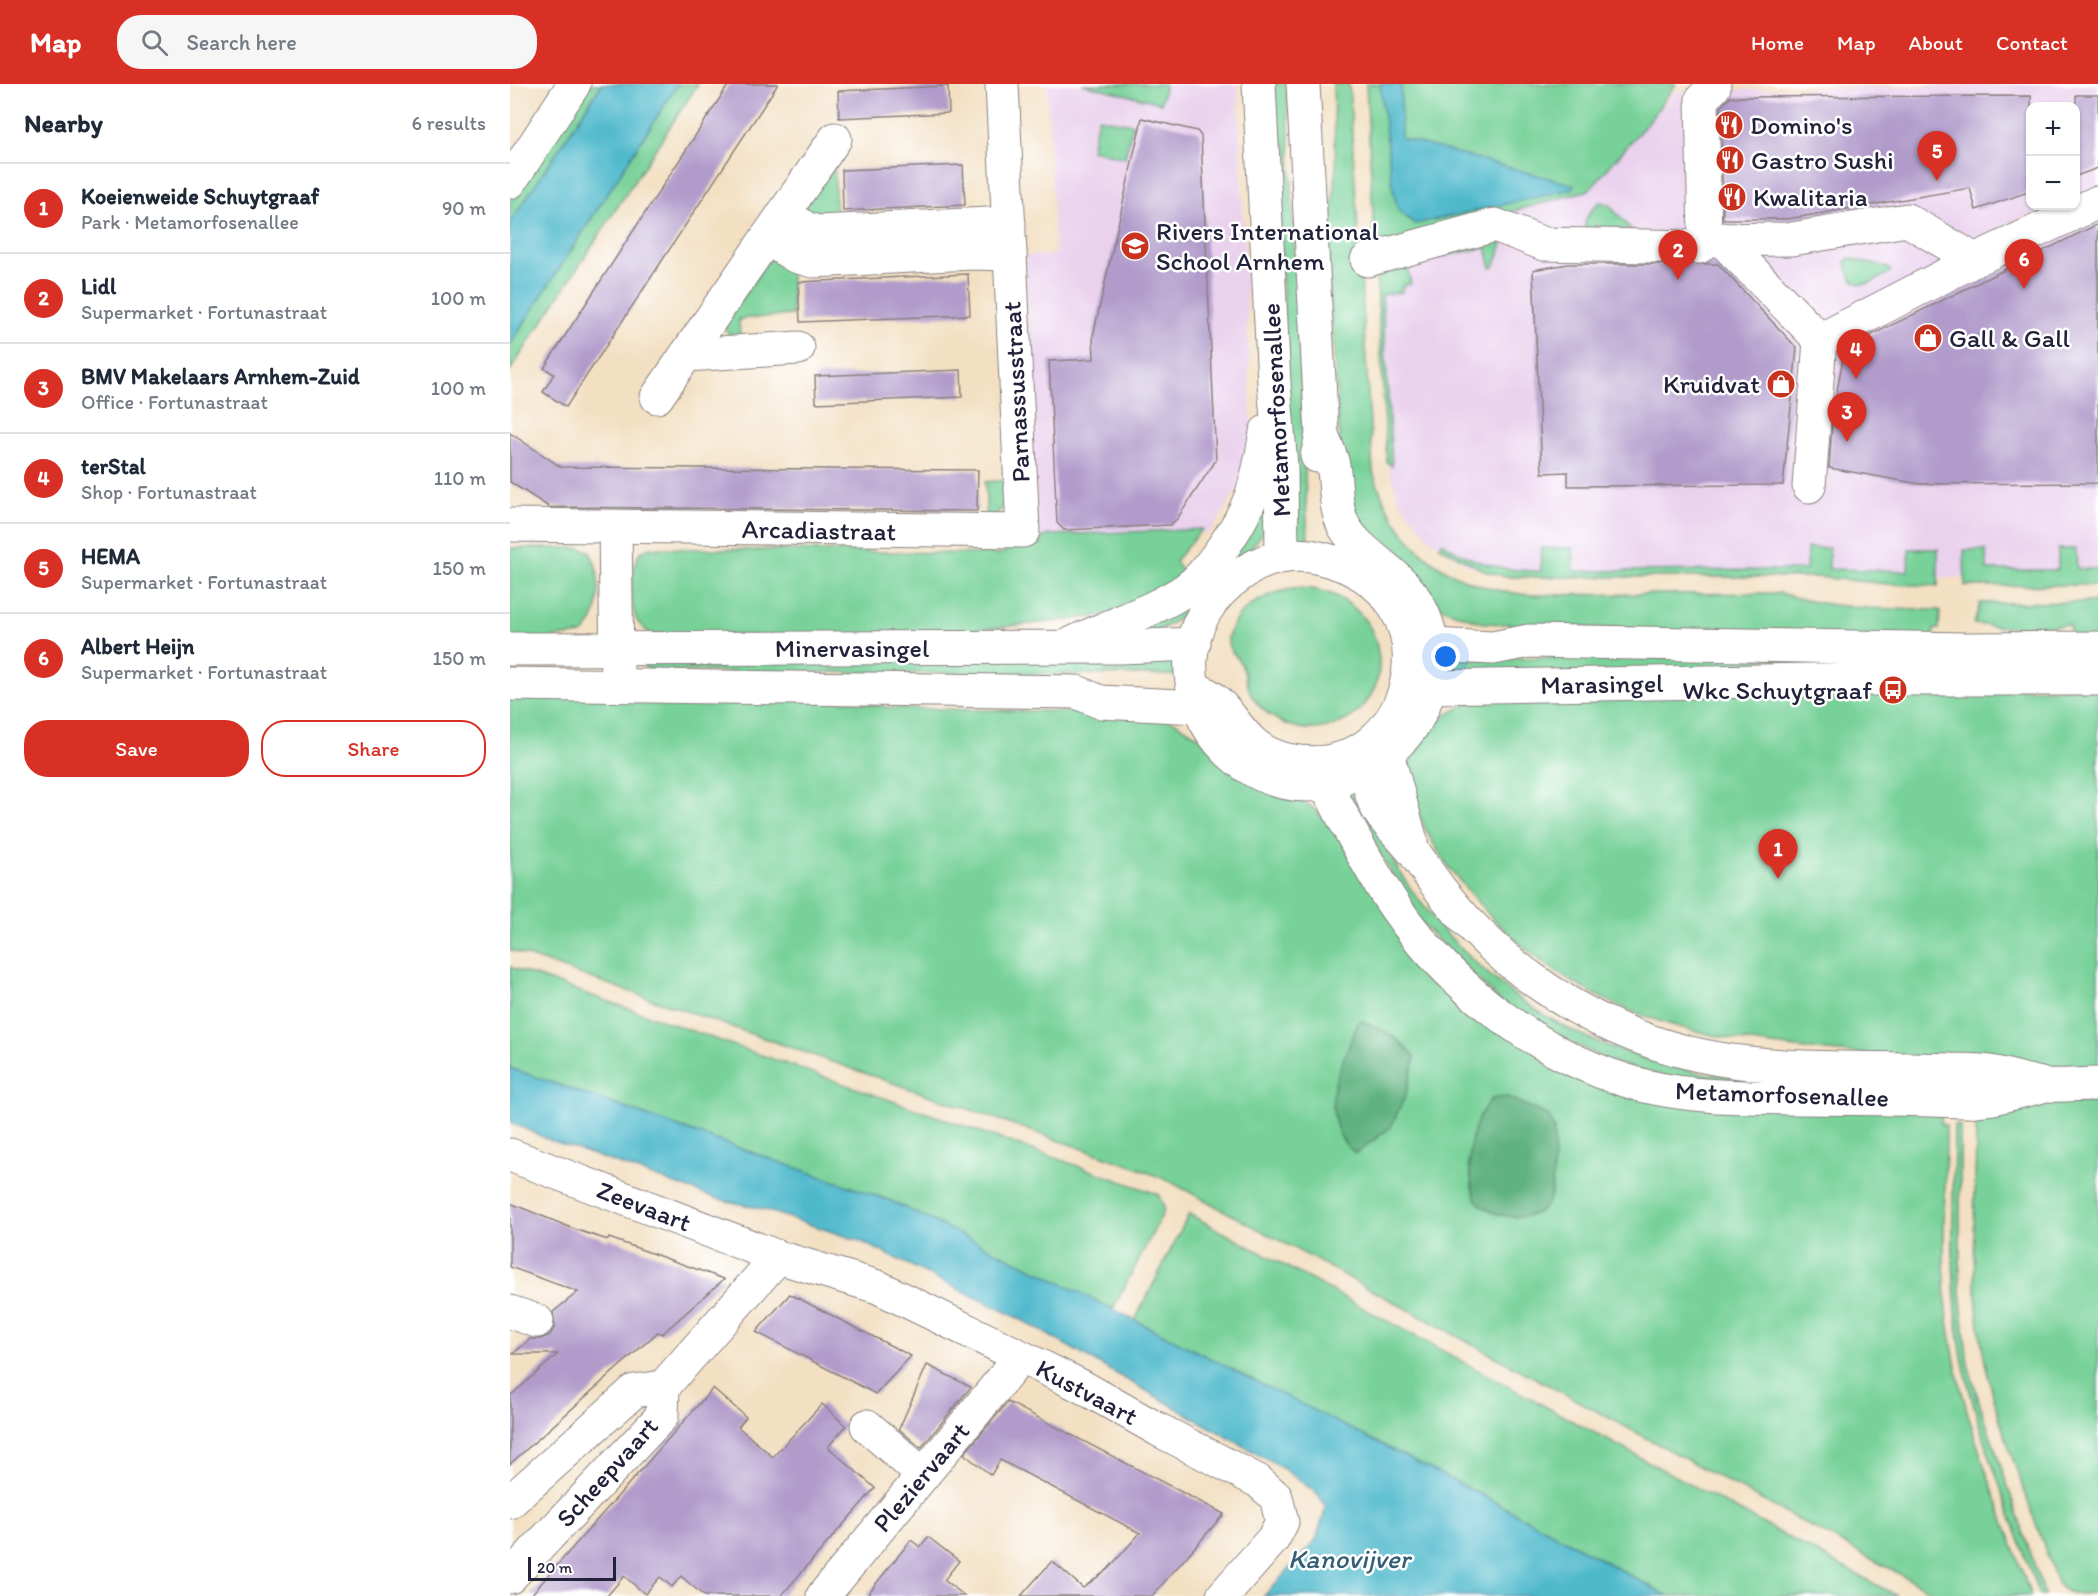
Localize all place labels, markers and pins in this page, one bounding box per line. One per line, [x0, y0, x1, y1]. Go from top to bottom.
restaurant icon: Domino's [1713, 109, 1745, 141]
place label: Domino's [1750, 109, 1853, 141]
pin: 5 [1918, 132, 1956, 181]
restaurant icon: Gastro Sushi [1714, 144, 1746, 176]
place label: Gastro Sushi [1751, 144, 1894, 176]
restaurant icon: Kwalitaria [1716, 181, 1748, 213]
place label: Kwalitaria [1753, 181, 1868, 213]
place label: Rivers International School Arnhem [1156, 215, 1379, 277]
school or university icon: Rivers International School Arnhem [1119, 230, 1151, 262]
pin: 2 [1658, 230, 1698, 280]
pin: 6 [2004, 240, 2044, 289]
shop icon: Gall & Gall [1912, 322, 1944, 354]
place label: Gall & Gall [1949, 322, 2070, 354]
pin: 4 [1836, 330, 1876, 379]
place label: Kruidvat [1663, 368, 1760, 400]
shop icon: Kruidvat [1765, 368, 1797, 400]
pin: 3 [1828, 392, 1866, 442]
place label: Wkc Schuytgraaf [1682, 674, 1872, 706]
bus stop icon: Wkc Schuytgraaf [1877, 674, 1909, 706]
pin: 1 [1758, 830, 1798, 879]

